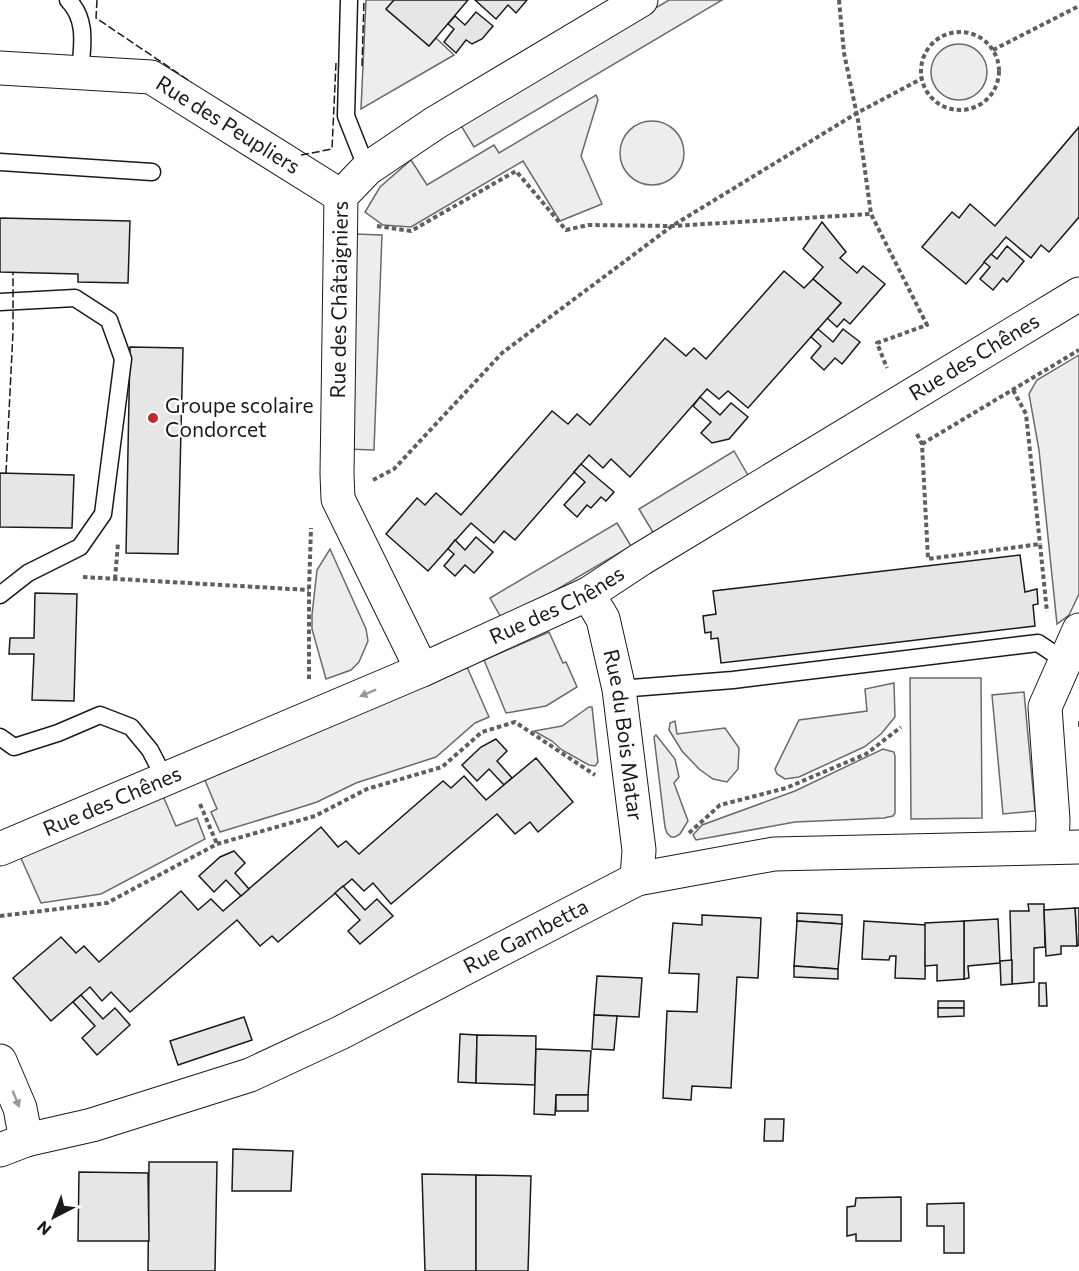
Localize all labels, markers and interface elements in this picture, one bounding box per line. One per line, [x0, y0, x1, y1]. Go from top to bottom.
street label: Rue des Peupliers [152, 69, 305, 178]
street label: Rue des Châtaigniers [324, 201, 352, 398]
street label: Rue des Chênes [904, 307, 1043, 405]
place label: Groupe scolaire Condorcet [165, 392, 314, 441]
marker: Groupe scolaire Condorcet [146, 411, 160, 425]
street label: Rue des Chênes [485, 560, 628, 648]
street label: Rue du Bois Matar [599, 647, 649, 822]
one-way arrow [359, 689, 377, 698]
street label: Rue des Chênes [39, 760, 185, 840]
street label: Rue Gambetta [459, 893, 592, 978]
one-way arrow [11, 1091, 21, 1109]
north arrow [24, 1187, 84, 1247]
text: N [33, 1217, 54, 1240]

